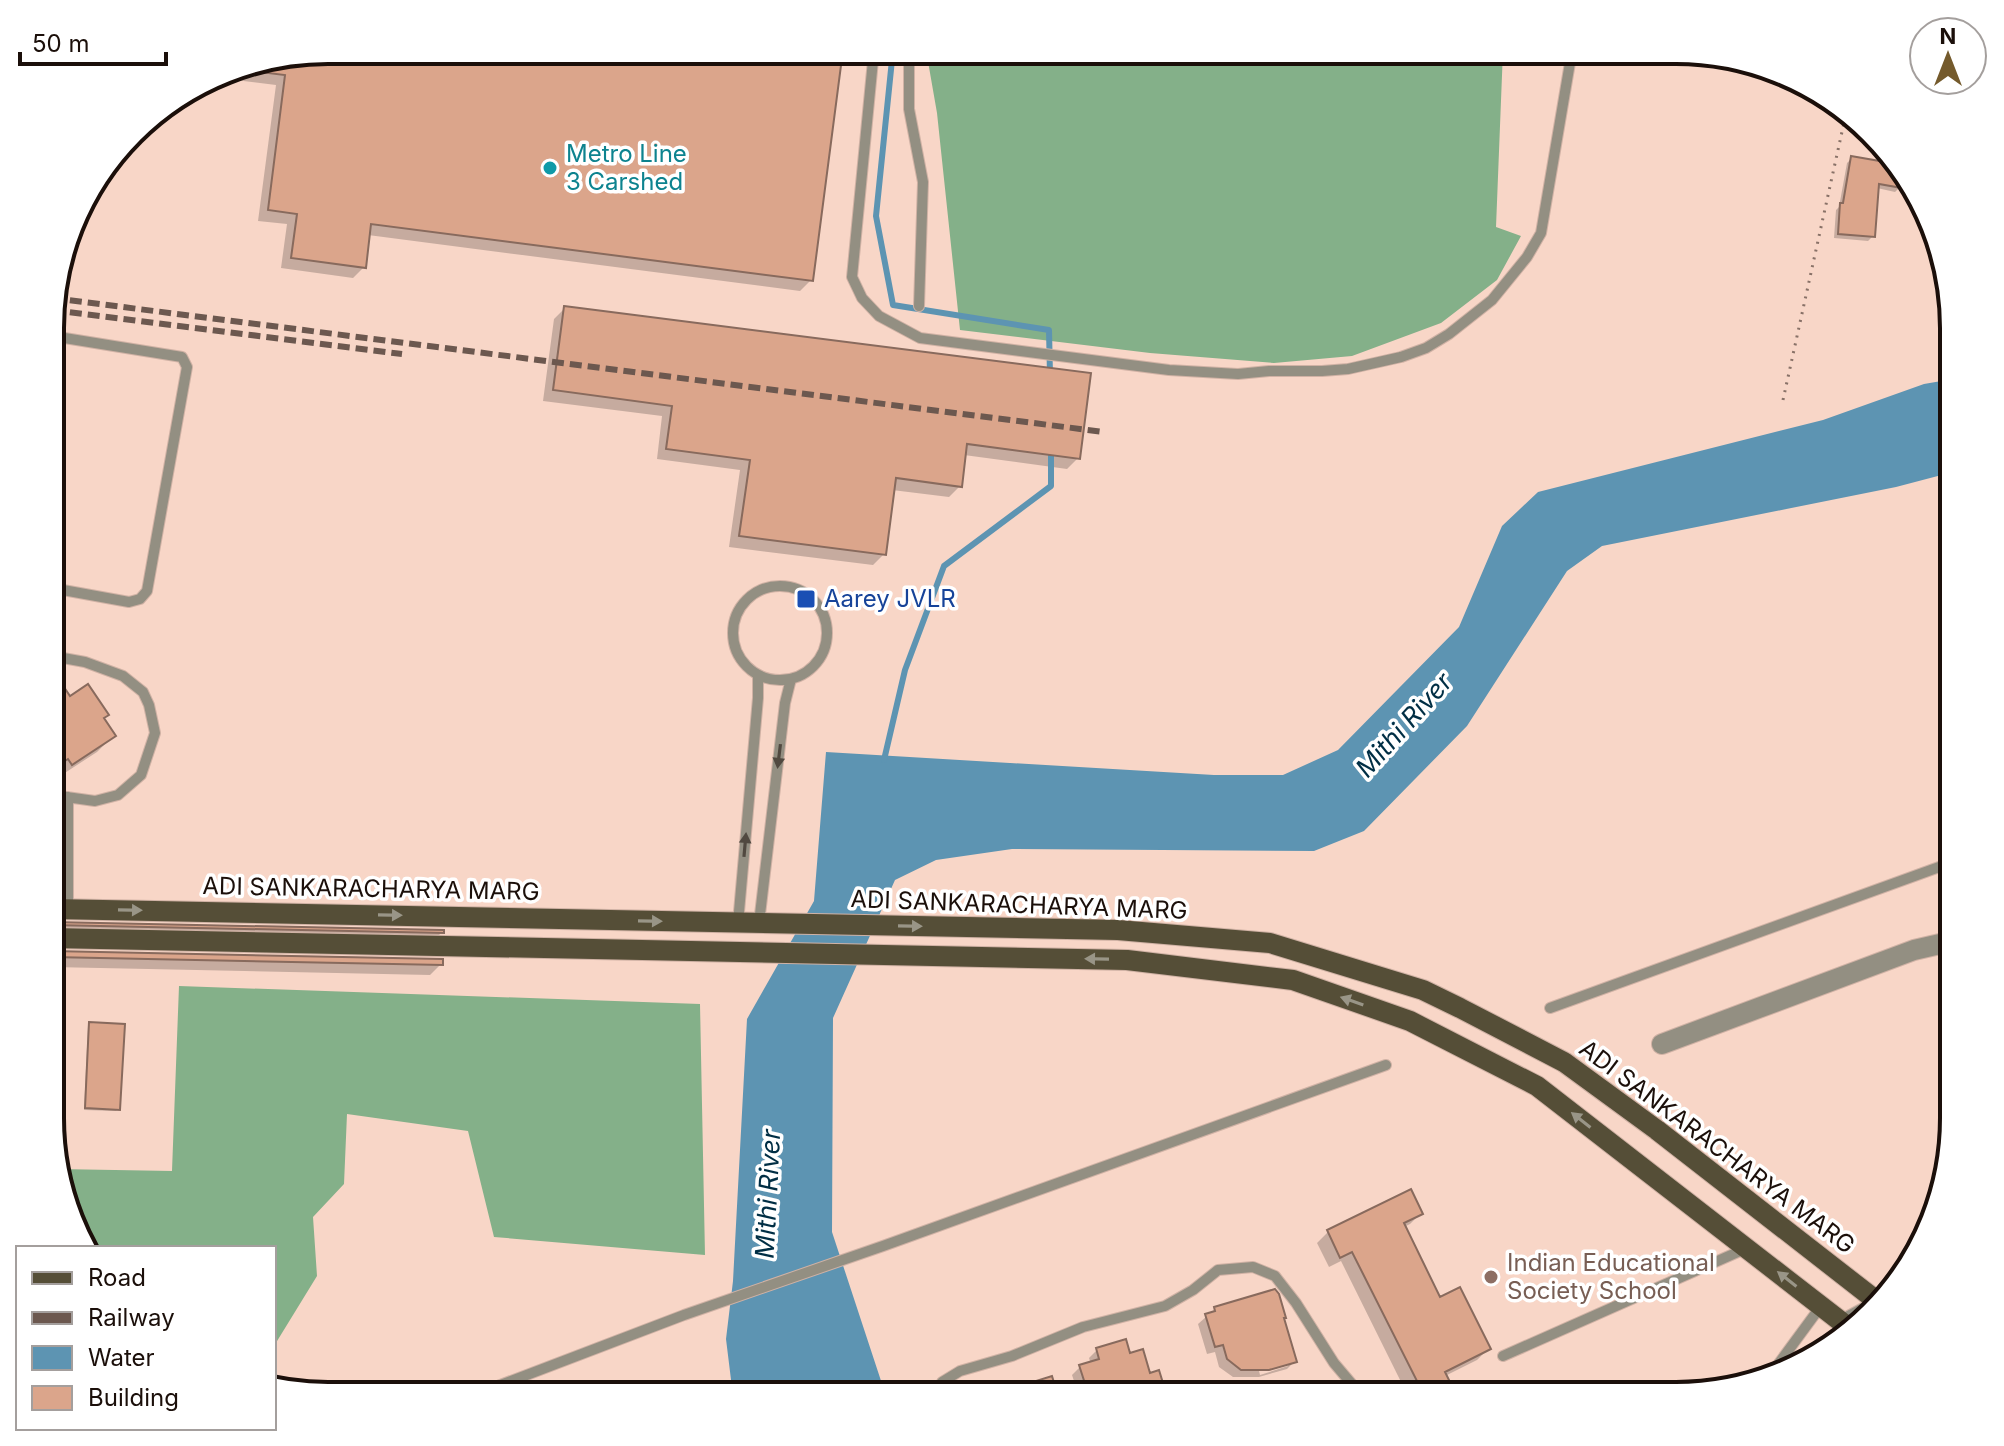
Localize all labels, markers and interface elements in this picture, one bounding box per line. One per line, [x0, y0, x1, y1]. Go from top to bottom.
scale bar [20, 16, 166, 66]
north arrow [1908, 16, 1988, 96]
text: N [1940, 23, 1956, 49]
text: 50 m [32, 29, 90, 58]
place label: Metro Line 3 Carshed [566, 139, 687, 196]
marker: Metro Line 3 Carshed [541, 159, 559, 177]
place label: Aarey JVLR [824, 584, 956, 613]
marker: Aarey JVLR [795, 588, 817, 610]
water label: Mithi River [1349, 665, 1459, 783]
one-way arrow [772, 744, 785, 769]
one-way arrow [738, 832, 751, 857]
street label: ADI SANKARACHARYA MARG [202, 871, 540, 906]
street label: ADI SANKARACHARYA MARG [850, 884, 1188, 925]
one-way arrow [118, 904, 143, 916]
one-way arrow [378, 909, 403, 922]
one-way arrow [638, 915, 663, 927]
one-way arrow [898, 920, 923, 933]
one-way arrow [1084, 953, 1109, 965]
one-way arrow [1340, 994, 1364, 1007]
street label: ADI SANKARACHARYA MARG [1574, 1034, 1861, 1260]
one-way arrow [1571, 1112, 1591, 1128]
water label: Mithi River [749, 1127, 786, 1259]
legend [16, 1246, 276, 1430]
place label: Indian Educational Society School [1507, 1248, 1715, 1305]
text: Road [88, 1263, 146, 1292]
marker: Indian Educational Society School [1482, 1268, 1500, 1286]
one-way arrow [1777, 1272, 1797, 1288]
text: Railway [88, 1303, 175, 1332]
text: Water [88, 1343, 155, 1372]
text: Building [88, 1383, 179, 1412]

